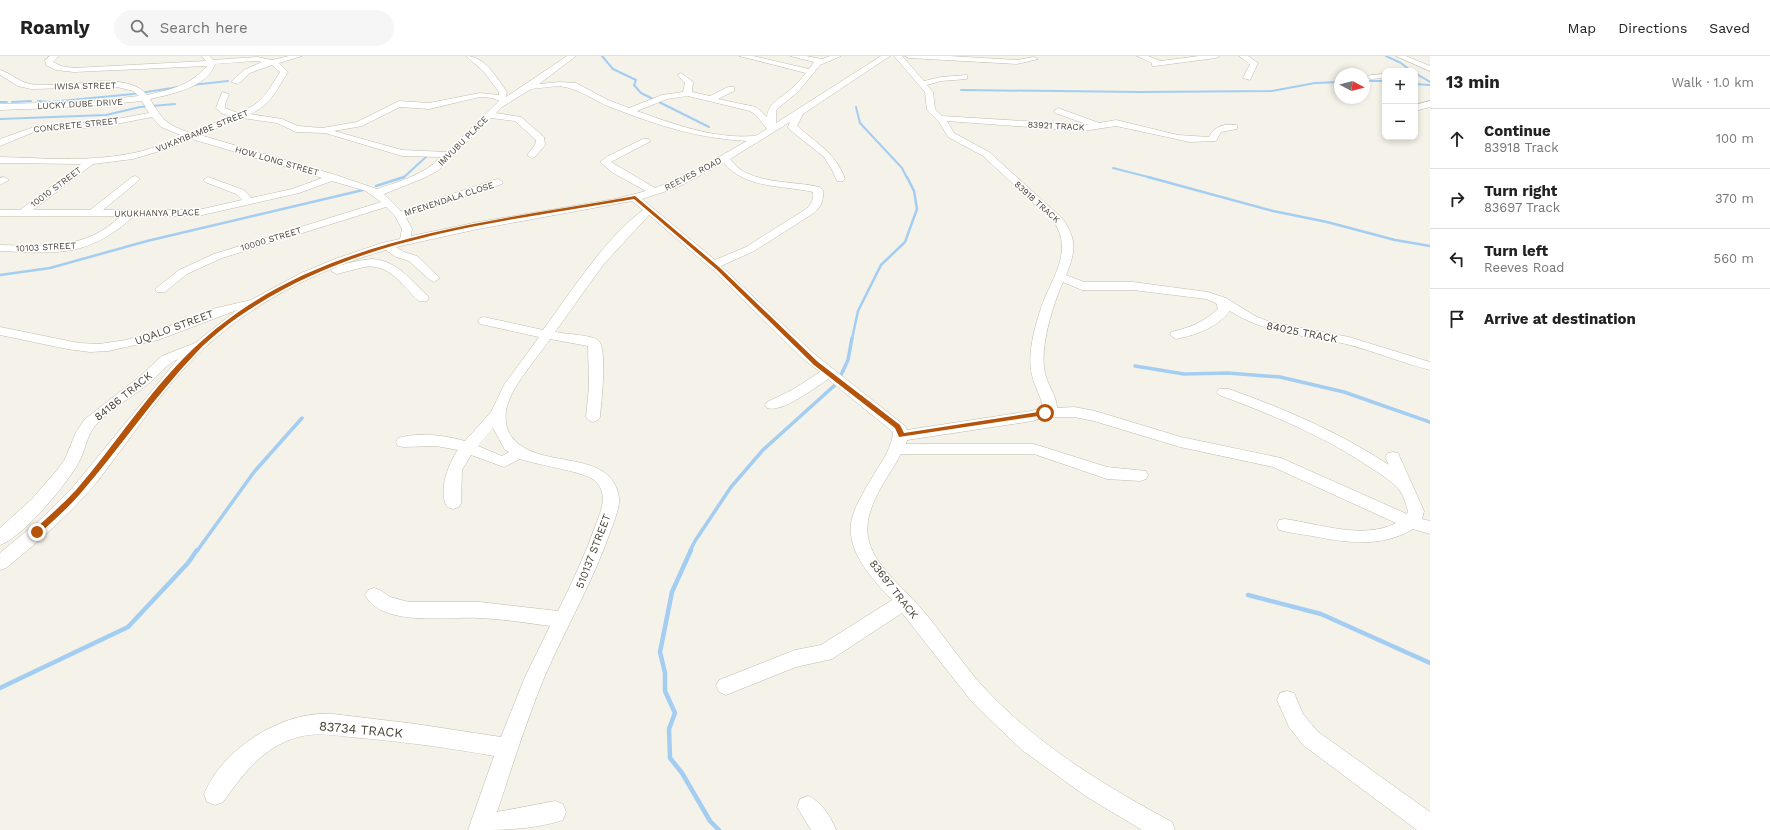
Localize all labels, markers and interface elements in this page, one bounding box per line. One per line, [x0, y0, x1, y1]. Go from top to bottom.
search box [114, 10, 394, 46]
text: Roamly [20, 16, 90, 39]
icon: search [128, 17, 150, 39]
text: Search here [160, 19, 248, 37]
text: Map [1568, 20, 1596, 36]
text: Directions [1618, 20, 1687, 36]
text: Saved [1709, 20, 1750, 36]
north arrow [1334, 68, 1370, 104]
map controls [1382, 68, 1418, 140]
button: + [1382, 68, 1418, 104]
text: 13 min [1446, 72, 1500, 92]
text: Walk · 1.0 km [1672, 75, 1754, 90]
street label: IWISA STREET [54, 80, 117, 92]
street label: LUCKY DUBE DRIVE [37, 97, 123, 111]
button: − [1382, 104, 1418, 140]
street label: VUKAYIBAMBE STREET [154, 108, 250, 154]
street label: IMVUBU PLACE [436, 114, 490, 168]
street label: CONCRETE STREET [33, 116, 120, 134]
street label: 83921 TRACK [1027, 120, 1085, 132]
text: Continue [1484, 122, 1551, 140]
icon: ahead [1446, 128, 1468, 150]
text: 100 m [1716, 131, 1754, 146]
text: 83918 Track [1484, 140, 1559, 155]
street label: HOW LONG STREET [234, 144, 321, 178]
street label: REEVES ROAD [663, 155, 723, 193]
street label: 10010 STREET [29, 164, 84, 209]
street label: 83918 TRACK [1012, 179, 1062, 225]
street label: MFENENDALA CLOSE [403, 180, 495, 218]
text: Turn right [1484, 182, 1557, 200]
icon: right [1446, 188, 1468, 210]
text: 370 m [1715, 191, 1754, 206]
text: 83697 Track [1484, 200, 1560, 215]
street label: UKUKHANYA PLACE [114, 207, 200, 219]
street label: 10000 STREET [240, 225, 303, 253]
street label: 10103 STREET [16, 240, 77, 254]
text: Turn left [1484, 242, 1548, 260]
icon: left [1446, 248, 1468, 270]
text: 560 m [1714, 251, 1754, 266]
text: Reeves Road [1484, 260, 1565, 275]
street label: UQALO STREET [133, 307, 216, 348]
icon: arrive [1446, 308, 1468, 330]
text: Arrive at destination [1484, 310, 1636, 328]
street label: 84025 TRACK [1265, 319, 1339, 346]
street label: 84186 TRACK [92, 369, 155, 424]
route start [1036, 404, 1054, 422]
street label: 510137 STREET [573, 512, 614, 590]
route end [28, 523, 46, 541]
street label: 83697 TRACK [867, 557, 921, 621]
street label: 83734 TRACK [318, 718, 404, 741]

